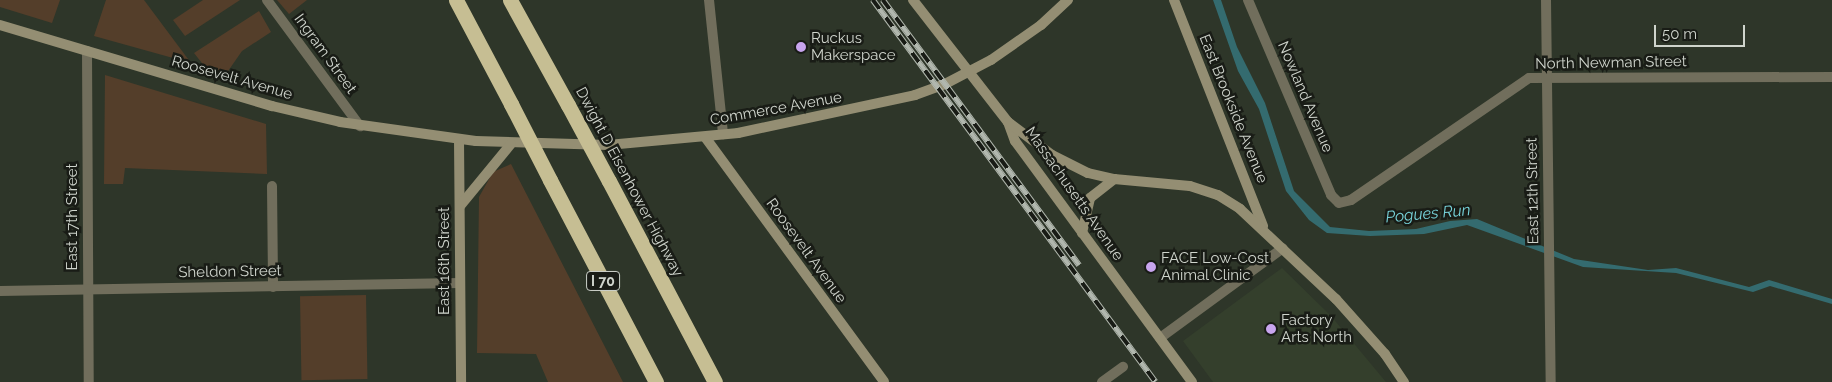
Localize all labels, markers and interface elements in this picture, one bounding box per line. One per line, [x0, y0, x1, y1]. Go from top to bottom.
street label: Ingram Street [290, 11, 360, 97]
scale bar [1657, 15, 1748, 47]
text: 50 m [1662, 25, 1697, 43]
place label: Ruckus Makerspace [811, 29, 896, 64]
street label: East Brookside Avenue [1195, 32, 1271, 186]
street label: Nowland Avenue [1273, 39, 1337, 155]
marker: Ruckus Makerspace [795, 41, 807, 53]
street label: Roosevelt Avenue [169, 52, 295, 104]
street label: North Newman Street [1535, 53, 1687, 73]
street label: Dwight D Eisenhower Highway [571, 84, 687, 280]
street label: Commerce Avenue [708, 88, 844, 130]
street label: Massachusetts Avenue [1021, 123, 1127, 265]
street label: East 12th Street [1523, 137, 1543, 245]
street label: East 17th Street [64, 164, 82, 270]
street label: Roosevelt Avenue [762, 195, 850, 307]
water label: Pogues Run [1385, 201, 1471, 227]
street label: East 16th Street [436, 207, 454, 315]
place label: FACE Low-Cost Animal Clinic [1161, 249, 1269, 284]
marker: FACE Low-Cost Animal Clinic [1145, 261, 1157, 273]
street label: Sheldon Street [178, 262, 282, 282]
road number: I 70 [586, 270, 620, 292]
place label: Factory Arts North [1281, 311, 1352, 346]
marker: Factory Arts North [1265, 323, 1277, 335]

